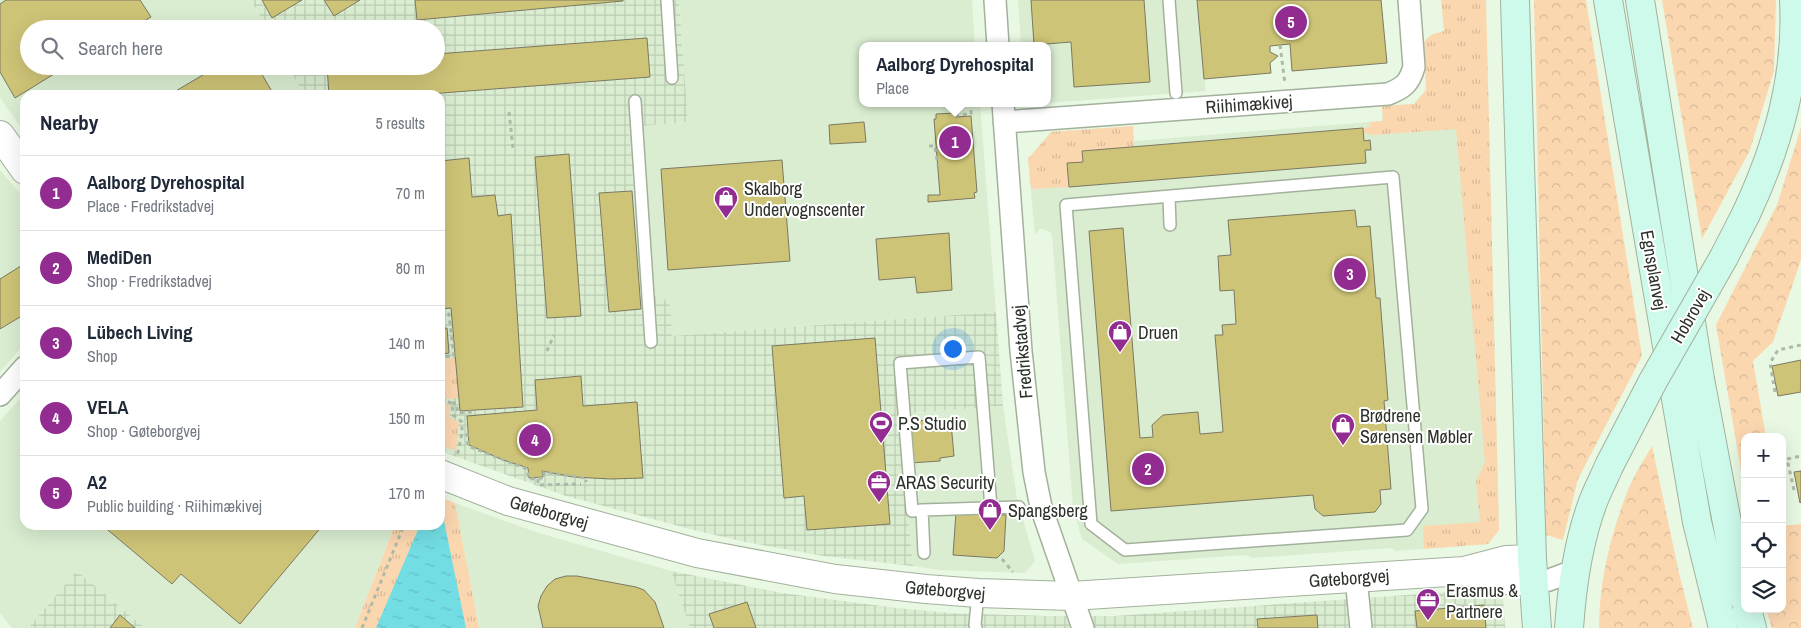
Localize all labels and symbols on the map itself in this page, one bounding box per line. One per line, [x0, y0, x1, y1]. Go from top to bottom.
pin: 5 [1275, 3, 1307, 41]
street label: Riihimækivej [1205, 88, 1293, 120]
pin: 1 [939, 123, 971, 161]
place label: Skalborg Undervognscenter [744, 176, 865, 222]
shop icon: Skalborg Undervognscenter [713, 185, 739, 219]
street label: Egnsplanvej [1635, 228, 1673, 312]
pin: 3 [1334, 255, 1366, 293]
street label: Hobrovej [1664, 284, 1716, 348]
street label: Fredrikstadvej [1005, 304, 1039, 400]
shop icon: Druen [1107, 319, 1133, 353]
place label: Druen [1138, 320, 1178, 345]
your location [940, 336, 966, 362]
place label: Brødrene Sørensen Møbler [1360, 403, 1472, 449]
sports icon: P.S Studio [868, 410, 894, 444]
place label: P.S Studio [898, 411, 967, 436]
shop icon: Brødrene Sørensen Møbler [1330, 412, 1356, 446]
pin: 4 [519, 421, 551, 459]
pin: 2 [1132, 450, 1164, 488]
office icon: ARAS Security [866, 469, 892, 503]
place label: ARAS Security [895, 470, 995, 495]
street label: Gøteborgvej [507, 489, 591, 535]
shop icon: Spangsberg [977, 497, 1003, 531]
place label: Spangsberg [1008, 498, 1088, 523]
street label: Gøteborgvej [1308, 563, 1390, 593]
street label: Gøteborgvej [904, 574, 986, 606]
place label: Erasmus & Partnere [1446, 578, 1518, 624]
office icon: Erasmus & Partnere [1415, 587, 1441, 621]

